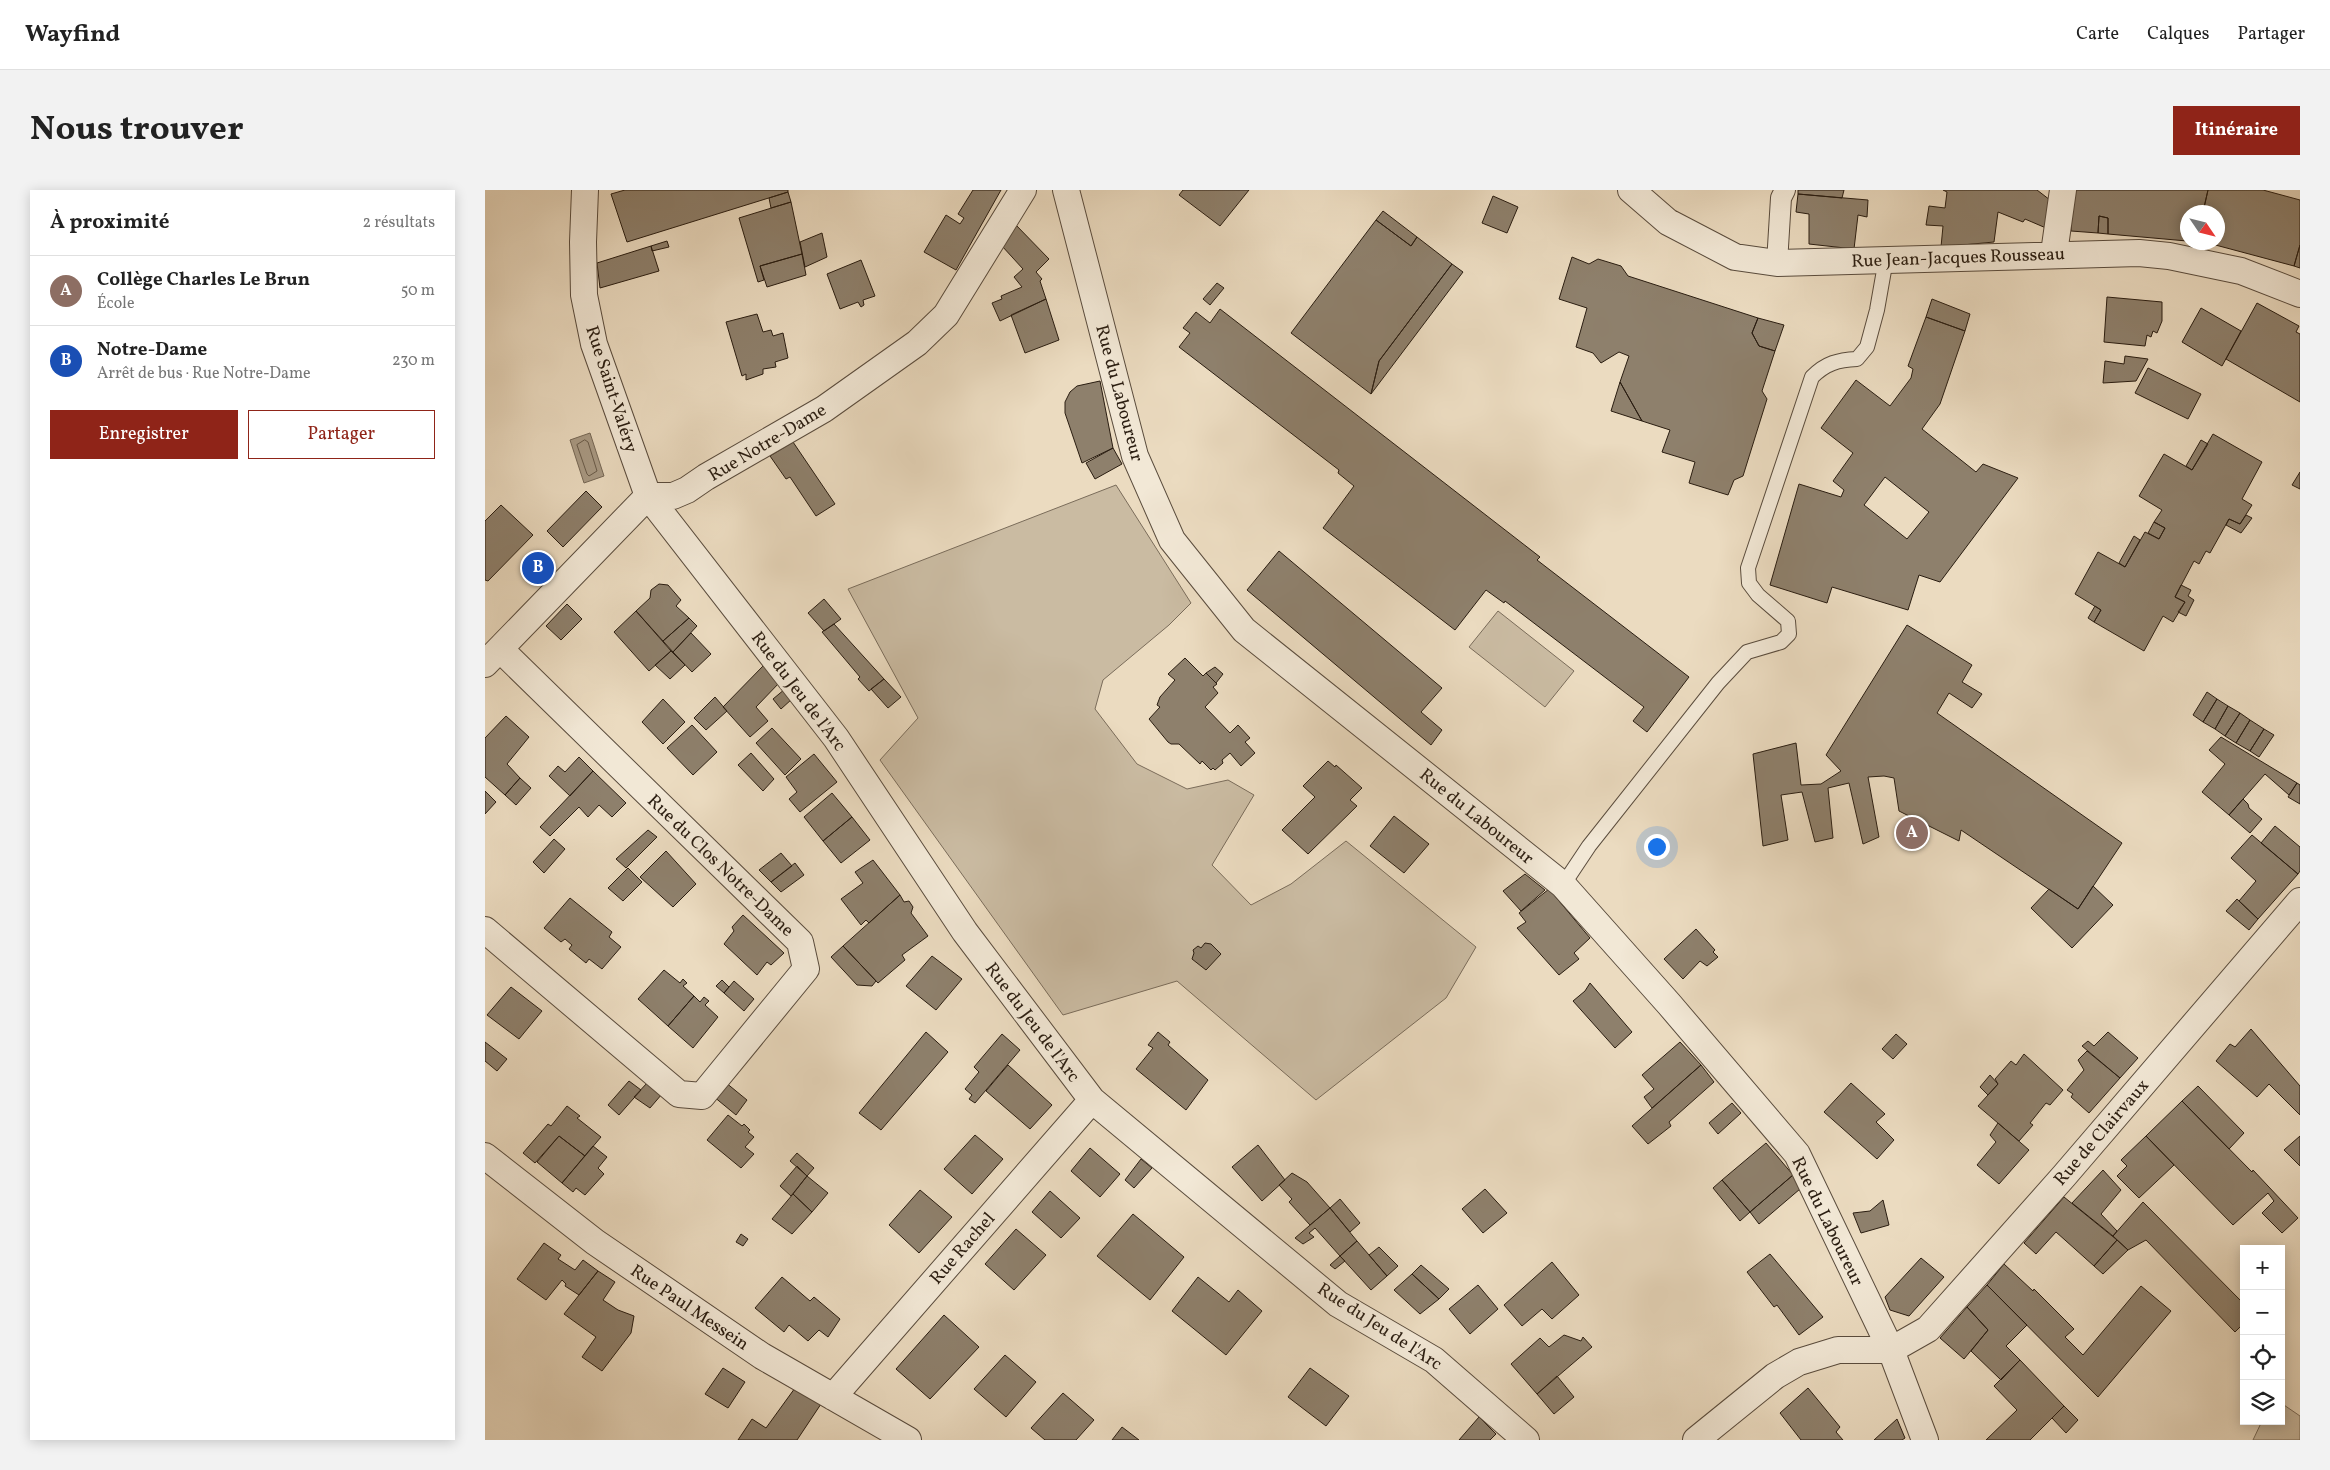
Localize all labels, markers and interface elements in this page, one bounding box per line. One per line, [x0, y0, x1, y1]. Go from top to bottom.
text: Wayfind [25, 18, 120, 52]
text: Carte [2076, 22, 2119, 47]
text: Calques [2147, 22, 2209, 47]
text: Partager [2237, 22, 2305, 47]
text: Nous trouver [30, 106, 244, 154]
button: Itinéraire [2173, 106, 2300, 155]
north arrow [2180, 205, 2225, 250]
text: À proximité [50, 208, 169, 237]
text: 2 résultats [362, 212, 435, 234]
street label: Rue Jean-Jacques Rousseau [1851, 242, 2065, 275]
text: Collège Charles Le Brun [97, 267, 310, 293]
text: A [60, 280, 72, 302]
text: 50 m [401, 280, 435, 302]
text: École [97, 293, 135, 315]
street label: Rue du Laboureur [1088, 322, 1149, 465]
street label: Rue Saint-Valéry [578, 323, 643, 456]
text: Notre-Dame [97, 337, 207, 363]
text: B [61, 350, 71, 372]
text: 230 m [392, 350, 435, 372]
text: Arrêt de bus · Rue Notre-Dame [97, 363, 311, 385]
street label: Rue Notre-Dame [704, 398, 831, 488]
button: Enregistrer [50, 410, 238, 459]
button: Partager [248, 410, 435, 459]
pin: B [522, 549, 554, 587]
street label: Rue du Jeu de l'Arc [744, 627, 851, 757]
street label: Rue du Laboureur [1413, 763, 1539, 871]
street label: Rue du Clos Notre-Dame [641, 789, 799, 943]
pin: A [1896, 814, 1928, 852]
your location [1644, 834, 1670, 860]
street label: Rue du Jeu de l'Arc [978, 958, 1085, 1088]
street label: Rue de Clairvaux [2049, 1074, 2156, 1192]
street label: Rue du Laboureur [1785, 1153, 1869, 1291]
street label: Rue Rachel [925, 1208, 1001, 1290]
map controls [2240, 1245, 2285, 1425]
button: + [2240, 1245, 2285, 1290]
street label: Rue Paul Messein [625, 1259, 754, 1357]
street label: Rue du Jeu de l'Arc [1312, 1277, 1447, 1377]
button: − [2240, 1290, 2285, 1335]
button: locate [2240, 1335, 2285, 1380]
button: layers [2240, 1380, 2285, 1425]

